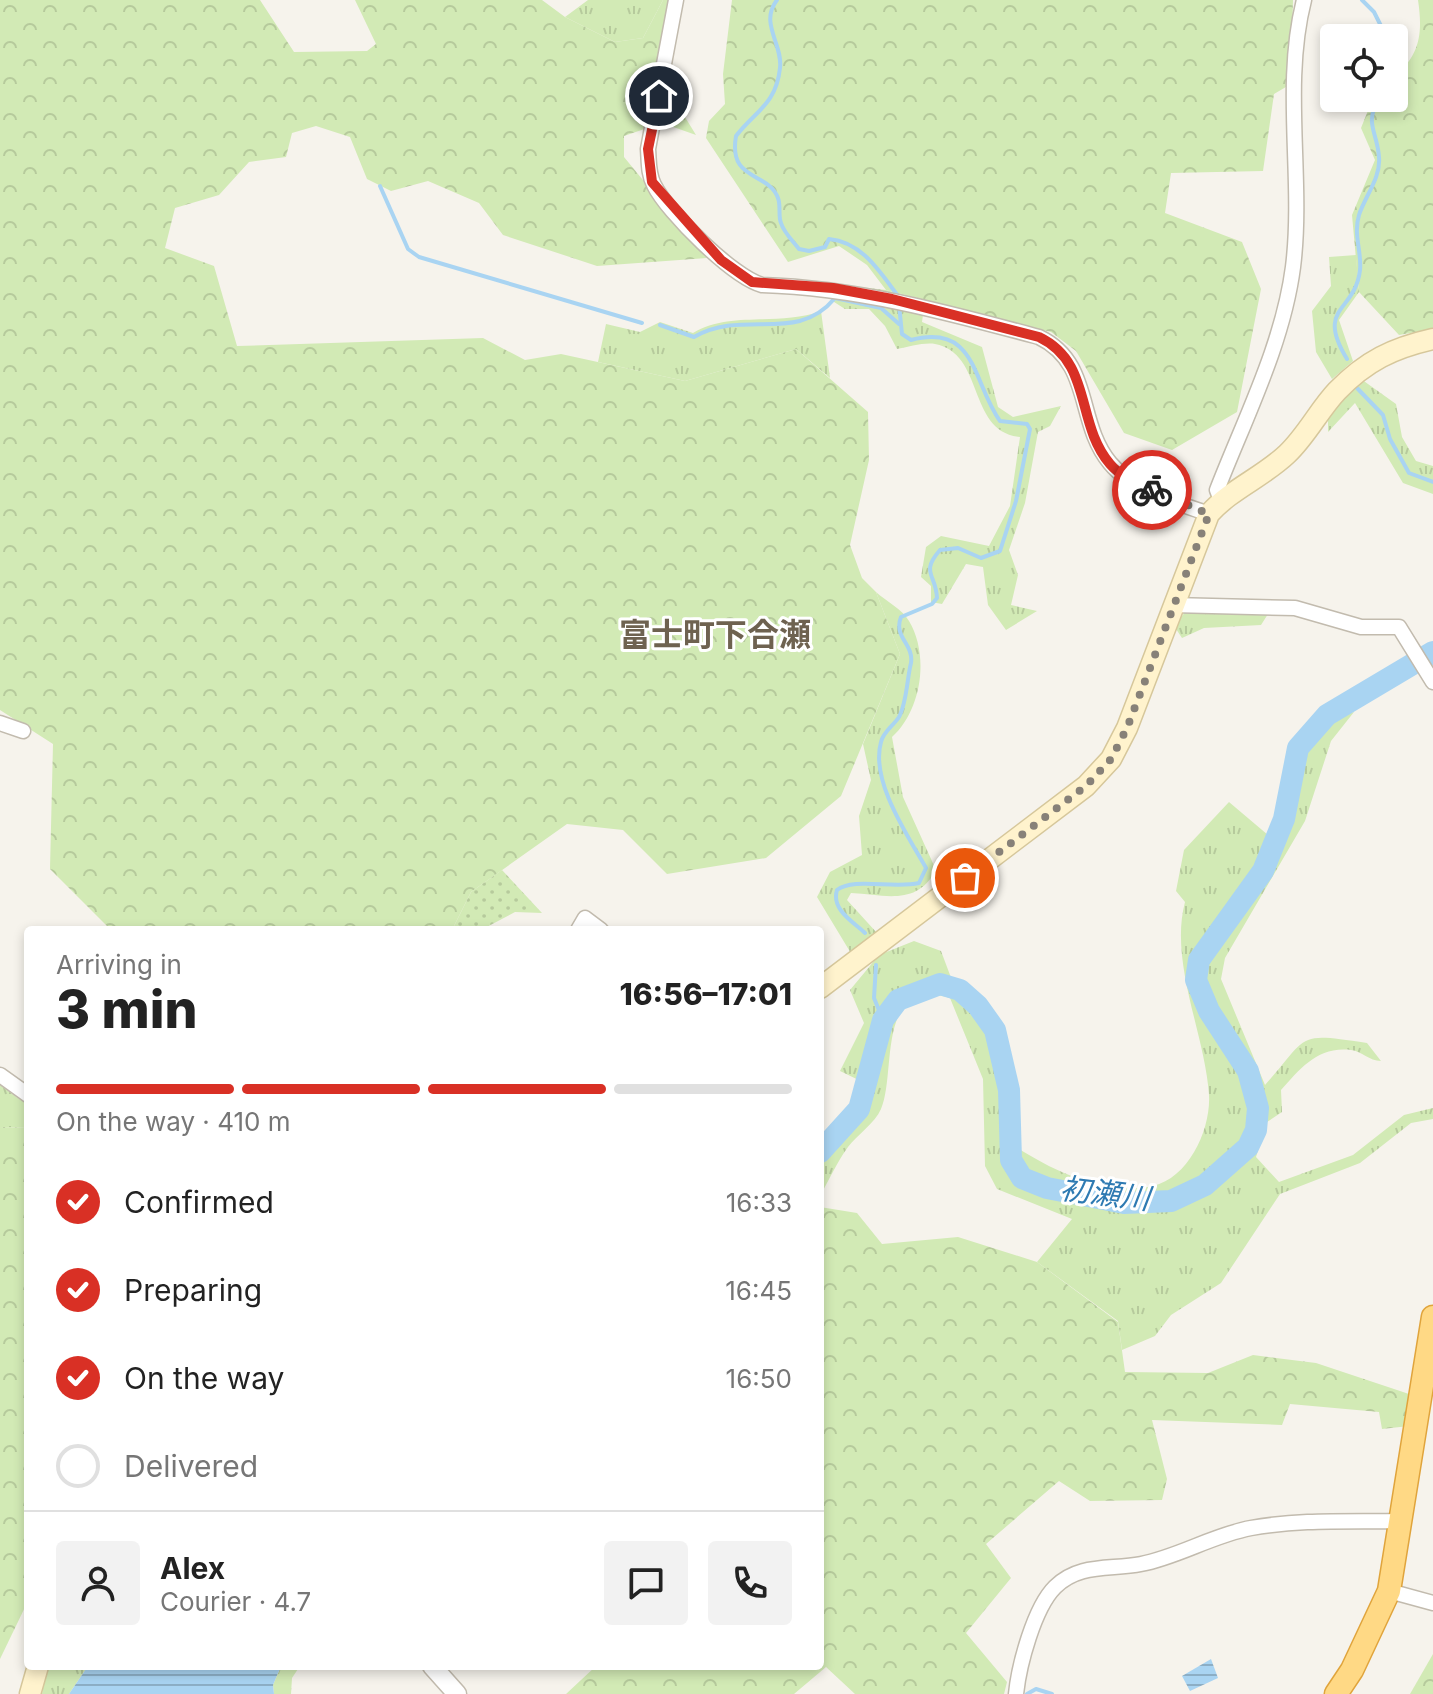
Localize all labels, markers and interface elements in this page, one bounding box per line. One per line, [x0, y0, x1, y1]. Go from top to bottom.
map controls [1320, 24, 1408, 112]
button: locate [1320, 24, 1408, 112]
pin [625, 62, 693, 130]
icon: home [637, 74, 681, 118]
courier [1112, 450, 1192, 530]
icon: bike [1130, 468, 1174, 512]
district label: 富士町下合瀬 [619, 615, 811, 654]
pin [931, 844, 999, 912]
icon: bag [943, 856, 987, 900]
text: Arriving in [56, 949, 182, 980]
text: 16:56–17:01 [619, 976, 792, 1012]
text: 3 min [56, 978, 198, 1041]
text: On the way · 410 m [56, 1106, 290, 1137]
water label: 初瀬川 [1058, 1170, 1155, 1217]
icon: check [56, 1180, 100, 1224]
text: Confirmed [124, 1184, 274, 1220]
text: 16:33 [726, 1187, 792, 1218]
icon: check [56, 1268, 100, 1312]
text: Preparing [124, 1272, 262, 1308]
text: 16:45 [725, 1275, 792, 1306]
icon: check [56, 1356, 100, 1400]
text: On the way [124, 1360, 284, 1396]
text: 16:50 [726, 1363, 792, 1394]
text: Delivered [124, 1448, 258, 1484]
button: person [56, 1541, 140, 1625]
button: chat [604, 1541, 688, 1625]
button: phone [708, 1541, 792, 1625]
text: Alex [160, 1550, 225, 1586]
text: Courier · 4.7 [160, 1586, 311, 1617]

